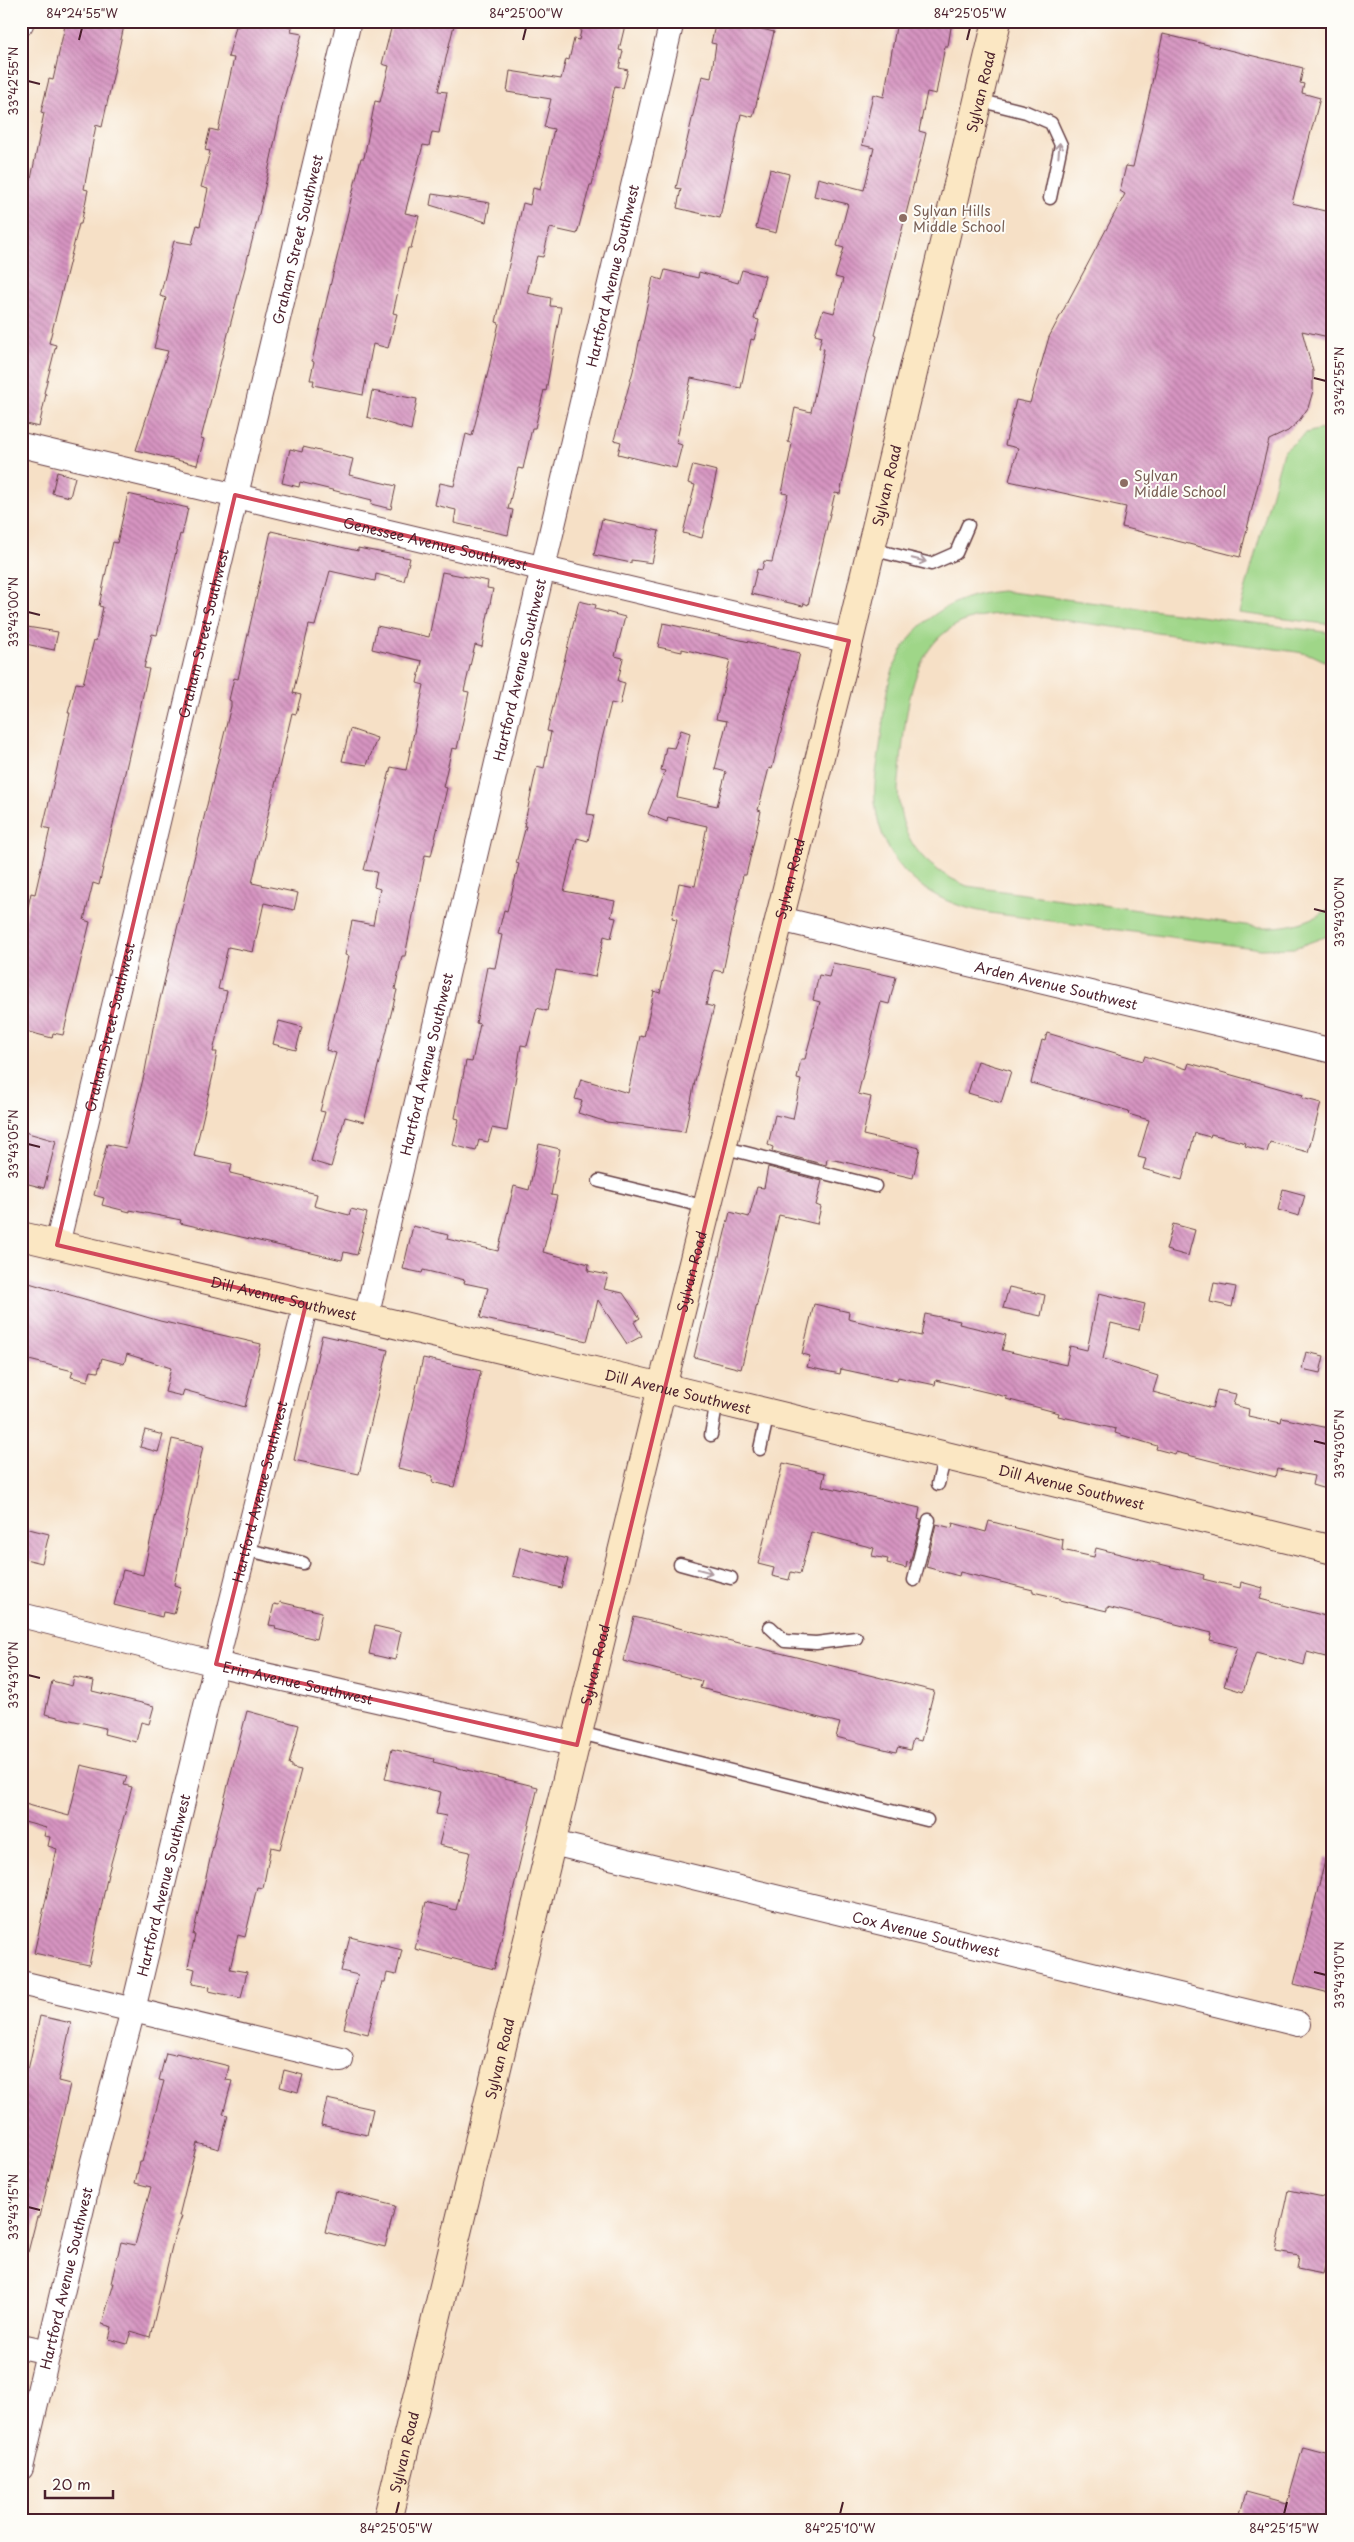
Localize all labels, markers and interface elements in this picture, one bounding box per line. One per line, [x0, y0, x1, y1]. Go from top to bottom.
text: 84°24'55"W [46, 4, 119, 22]
text: 84°25'00"W [489, 4, 564, 22]
text: 84°25'05"W [934, 4, 1007, 22]
text: 33°42'55"N [4, 47, 22, 115]
street label: Sylvan Road [960, 49, 1000, 134]
one-way arrow [1054, 143, 1064, 159]
street label: Graham Street Southwest [267, 152, 327, 326]
street label: Hartford Avenue Southwest [580, 182, 644, 369]
place label: Sylvan Hills Middle School [913, 200, 1005, 237]
marker: Sylvan Hills Middle School [897, 212, 909, 224]
text: 33°42'55"N [1330, 347, 1348, 415]
street label: Sylvan Road [866, 443, 906, 528]
place label: Sylvan Middle School [1134, 465, 1226, 502]
marker: Sylvan Middle School [1118, 477, 1130, 489]
street label: Genessee Avenue Southwest [341, 511, 530, 575]
street label: Graham Street Southwest [173, 546, 233, 720]
one-way arrow [910, 556, 926, 566]
street label: Hartford Avenue Southwest [487, 576, 551, 763]
text: 33°43'00"N [4, 577, 22, 647]
street label: Sylvan Road [769, 836, 810, 921]
text: 33°43'00"N [1330, 877, 1348, 947]
street label: Graham Street Southwest [79, 940, 139, 1114]
street label: Arden Avenue Southwest [973, 955, 1140, 1015]
street label: Hartford Avenue Southwest [394, 970, 458, 1157]
text: 33°43'05"N [4, 1109, 22, 1179]
street label: Sylvan Road [671, 1229, 711, 1314]
street label: Dill Avenue Southwest [209, 1271, 359, 1325]
street label: Dill Avenue Southwest [603, 1363, 754, 1419]
street label: Hartford Avenue Southwest [226, 1398, 292, 1585]
text: 33°43'05"N [1330, 1409, 1348, 1479]
street label: Dill Avenue Southwest [996, 1459, 1147, 1514]
one-way arrow [697, 1567, 713, 1576]
street label: Sylvan Road [575, 1622, 615, 1708]
text: 33°43'10"N [4, 1641, 22, 1709]
street label: Erin Avenue Southwest [221, 1655, 375, 1709]
street label: Hartford Avenue Southwest [131, 1791, 195, 1978]
street label: Cox Avenue Southwest [850, 1906, 1003, 1962]
text: 33°43'10"N [1330, 1941, 1348, 2009]
street label: Sylvan Road [479, 2016, 519, 2101]
text: 33°43'15"N [4, 2174, 22, 2240]
street label: Hartford Avenue Southwest [34, 2184, 97, 2372]
street label: Sylvan Road [384, 2409, 424, 2495]
scale bar [45, 2467, 112, 2499]
text: 20 m [52, 2472, 91, 2495]
text: 84°25'05"W [360, 2519, 433, 2537]
text: 84°25'10"W [805, 2519, 876, 2537]
text: 84°25'15"W [1249, 2519, 1319, 2537]

